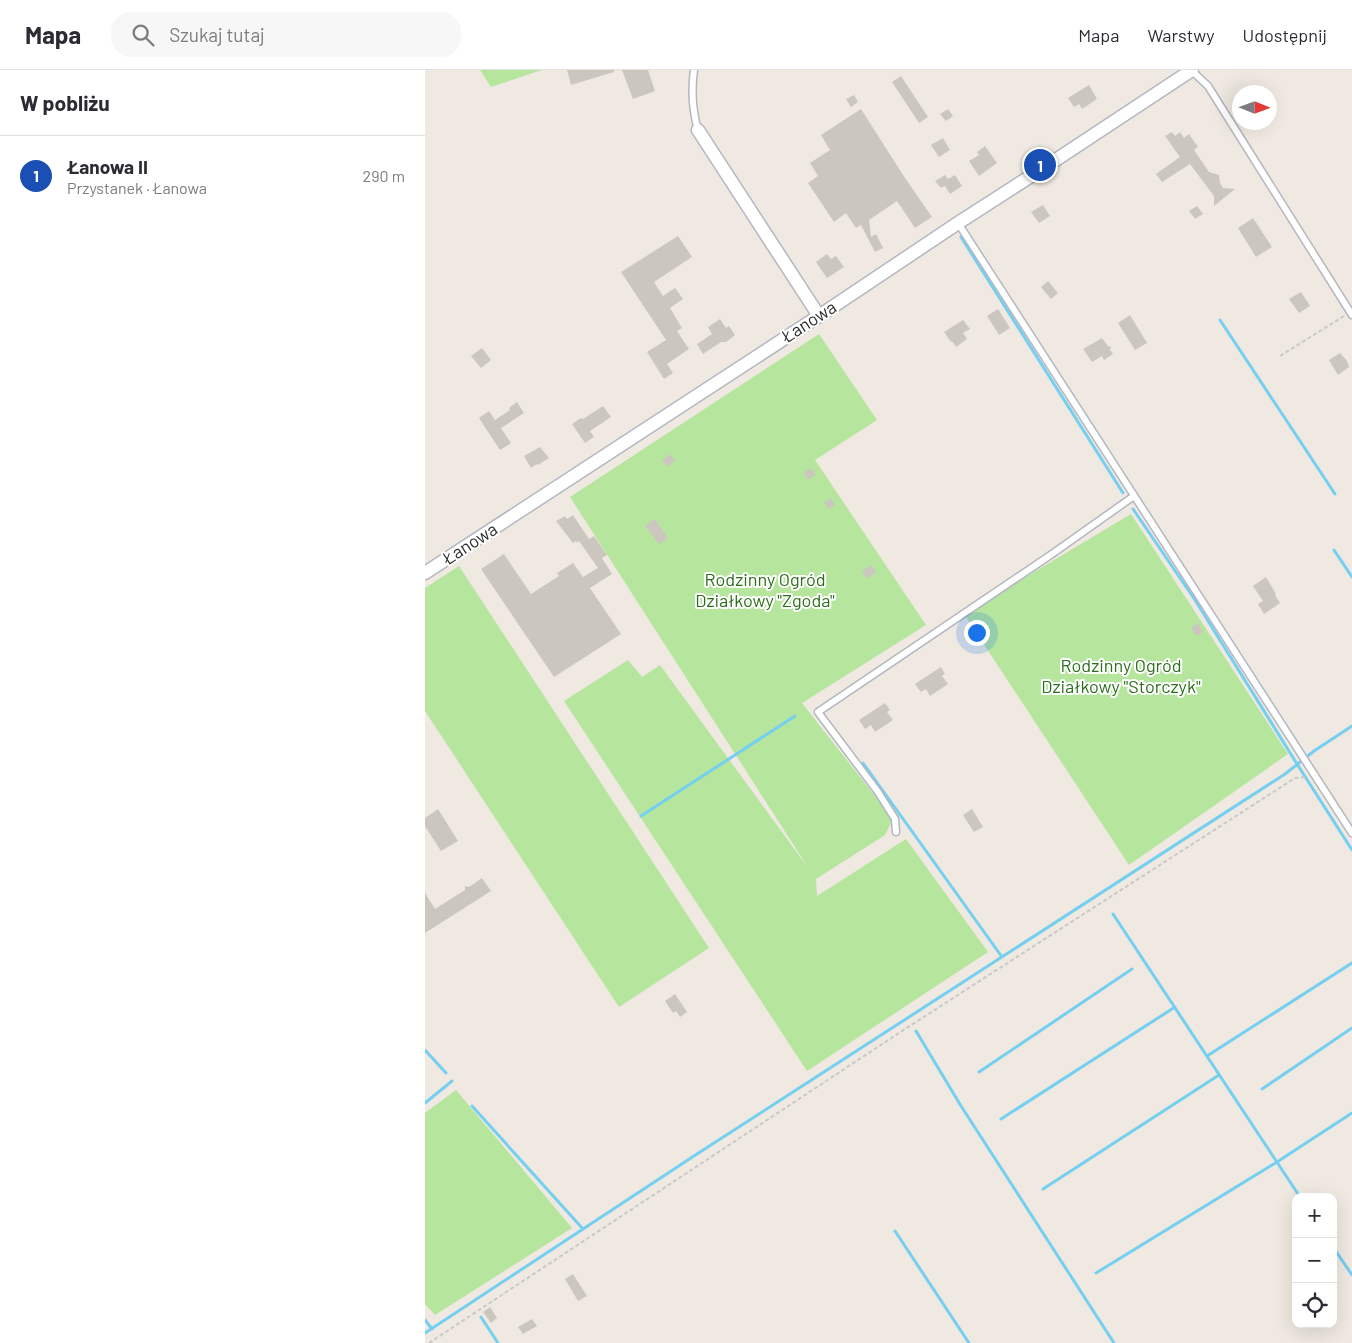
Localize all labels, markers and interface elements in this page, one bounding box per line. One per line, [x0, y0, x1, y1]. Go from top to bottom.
search box [111, 12, 461, 57]
text: Mapa [25, 20, 81, 49]
icon: search [129, 21, 157, 49]
text: Szukaj tutaj [169, 23, 265, 46]
text: Mapa [1078, 24, 1119, 46]
text: Warstwy [1147, 24, 1215, 46]
text: Udostępnij [1243, 24, 1327, 46]
north arrow [1232, 85, 1277, 130]
text: W pobliżu [20, 90, 110, 115]
pin: 1 [1024, 146, 1056, 184]
text: Łanowa II [67, 155, 148, 178]
text: 1 [33, 166, 39, 185]
text: 290 m [363, 166, 405, 185]
text: Przystanek · Łanowa [67, 178, 207, 197]
street label: Łanowa [776, 295, 840, 348]
street label: Łanowa [437, 517, 501, 570]
park label: Rodzinny Ogród Działkowy "Zgoda" [695, 568, 835, 611]
your location [964, 620, 990, 646]
park label: Rodzinny Ogród Działkowy "Storczyk" [1041, 654, 1201, 697]
map controls [1292, 1193, 1337, 1328]
button: + [1292, 1193, 1337, 1238]
button: − [1292, 1238, 1337, 1283]
button: locate [1292, 1283, 1337, 1328]

